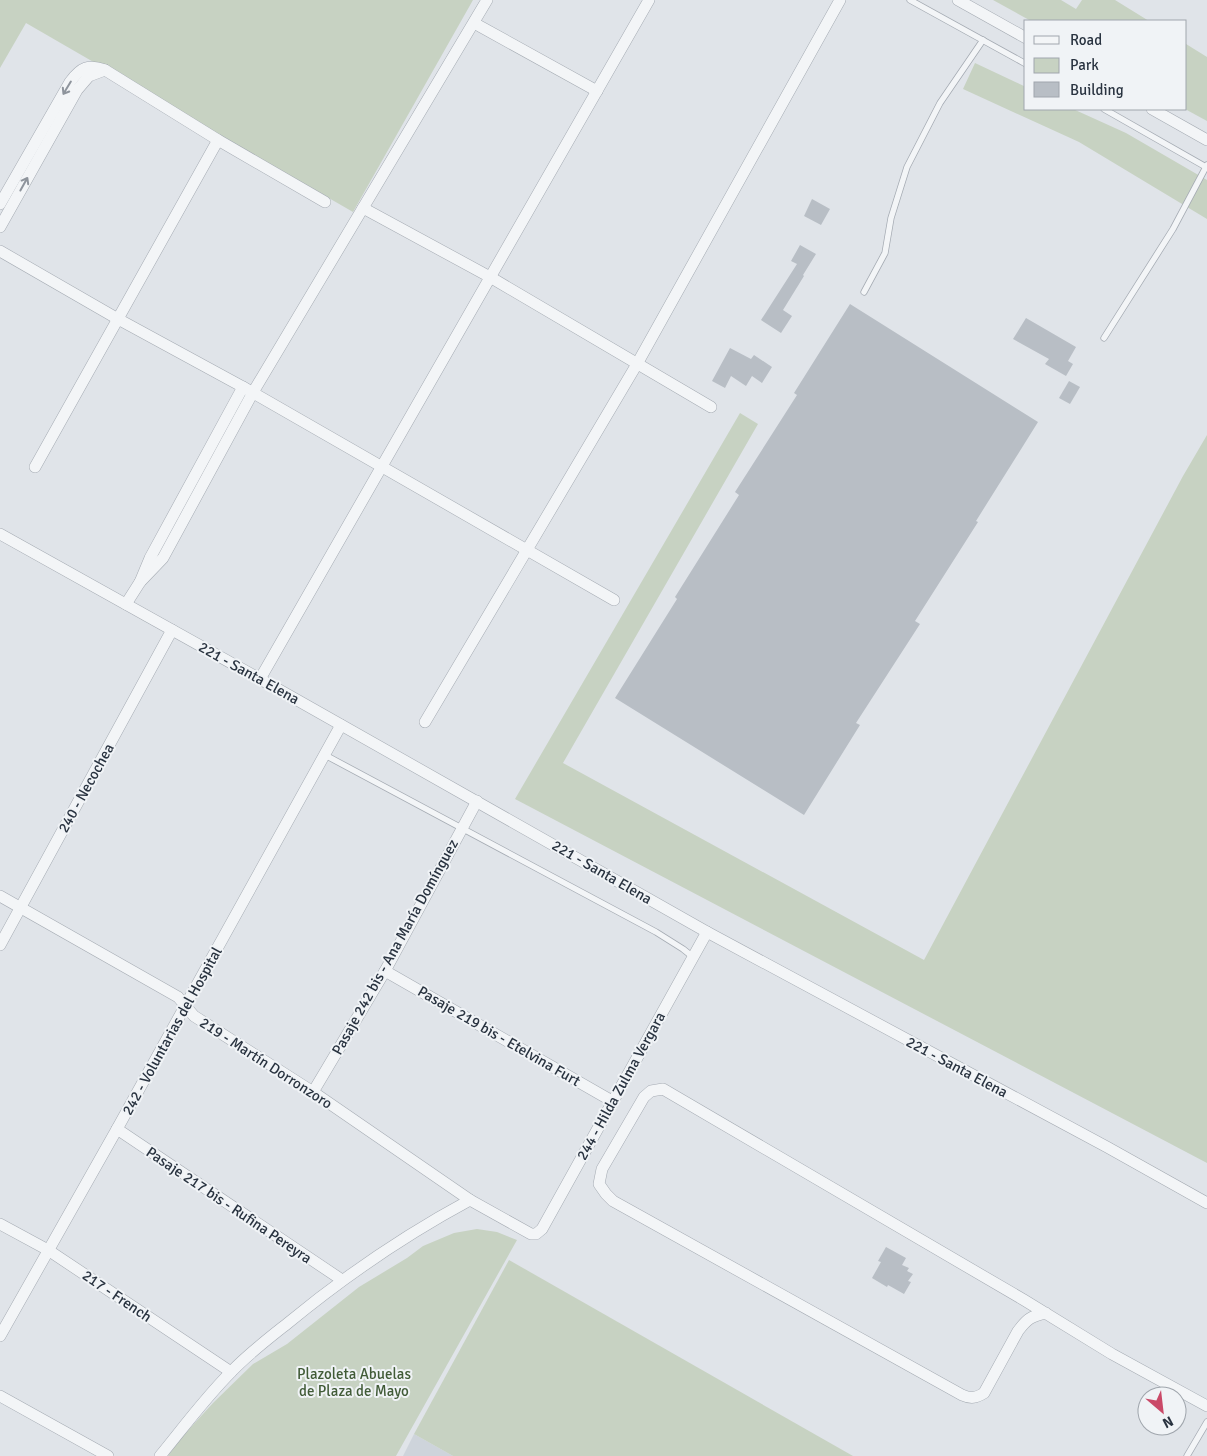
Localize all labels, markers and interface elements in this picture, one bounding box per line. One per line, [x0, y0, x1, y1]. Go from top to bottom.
legend [1024, 20, 1187, 110]
text: Road [1070, 31, 1102, 49]
text: Park [1070, 56, 1099, 74]
one-way arrow [61, 80, 71, 94]
text: Building [1070, 81, 1124, 99]
one-way arrow [19, 177, 29, 192]
street label: 221 - Santa Elena [195, 638, 303, 708]
street label: 240 - Necochea [54, 740, 118, 836]
street label: Pasaje 242 bis - Ana María Domínguez [328, 836, 462, 1058]
street label: 221 - Santa Elena [549, 836, 655, 908]
street label: 242 - Voluntarias del Hospital [118, 944, 226, 1118]
street label: Pasaje 219 bis - Etelvina Furt [415, 982, 583, 1090]
street label: 244 - Hilda Zulma Vergara [573, 1009, 669, 1163]
street label: 219 - Martín Dorronzoro [196, 1013, 336, 1113]
street label: 221 - Santa Elena [903, 1033, 1011, 1101]
street label: Pasaje 217 bis - Rufina Pereyra [143, 1143, 315, 1267]
street label: 217 - French [79, 1266, 155, 1326]
park label: Plazoleta Abuelas de Plaza de Mayo [297, 1365, 411, 1400]
north arrow [1137, 1386, 1187, 1436]
text: N [1160, 1412, 1176, 1432]

